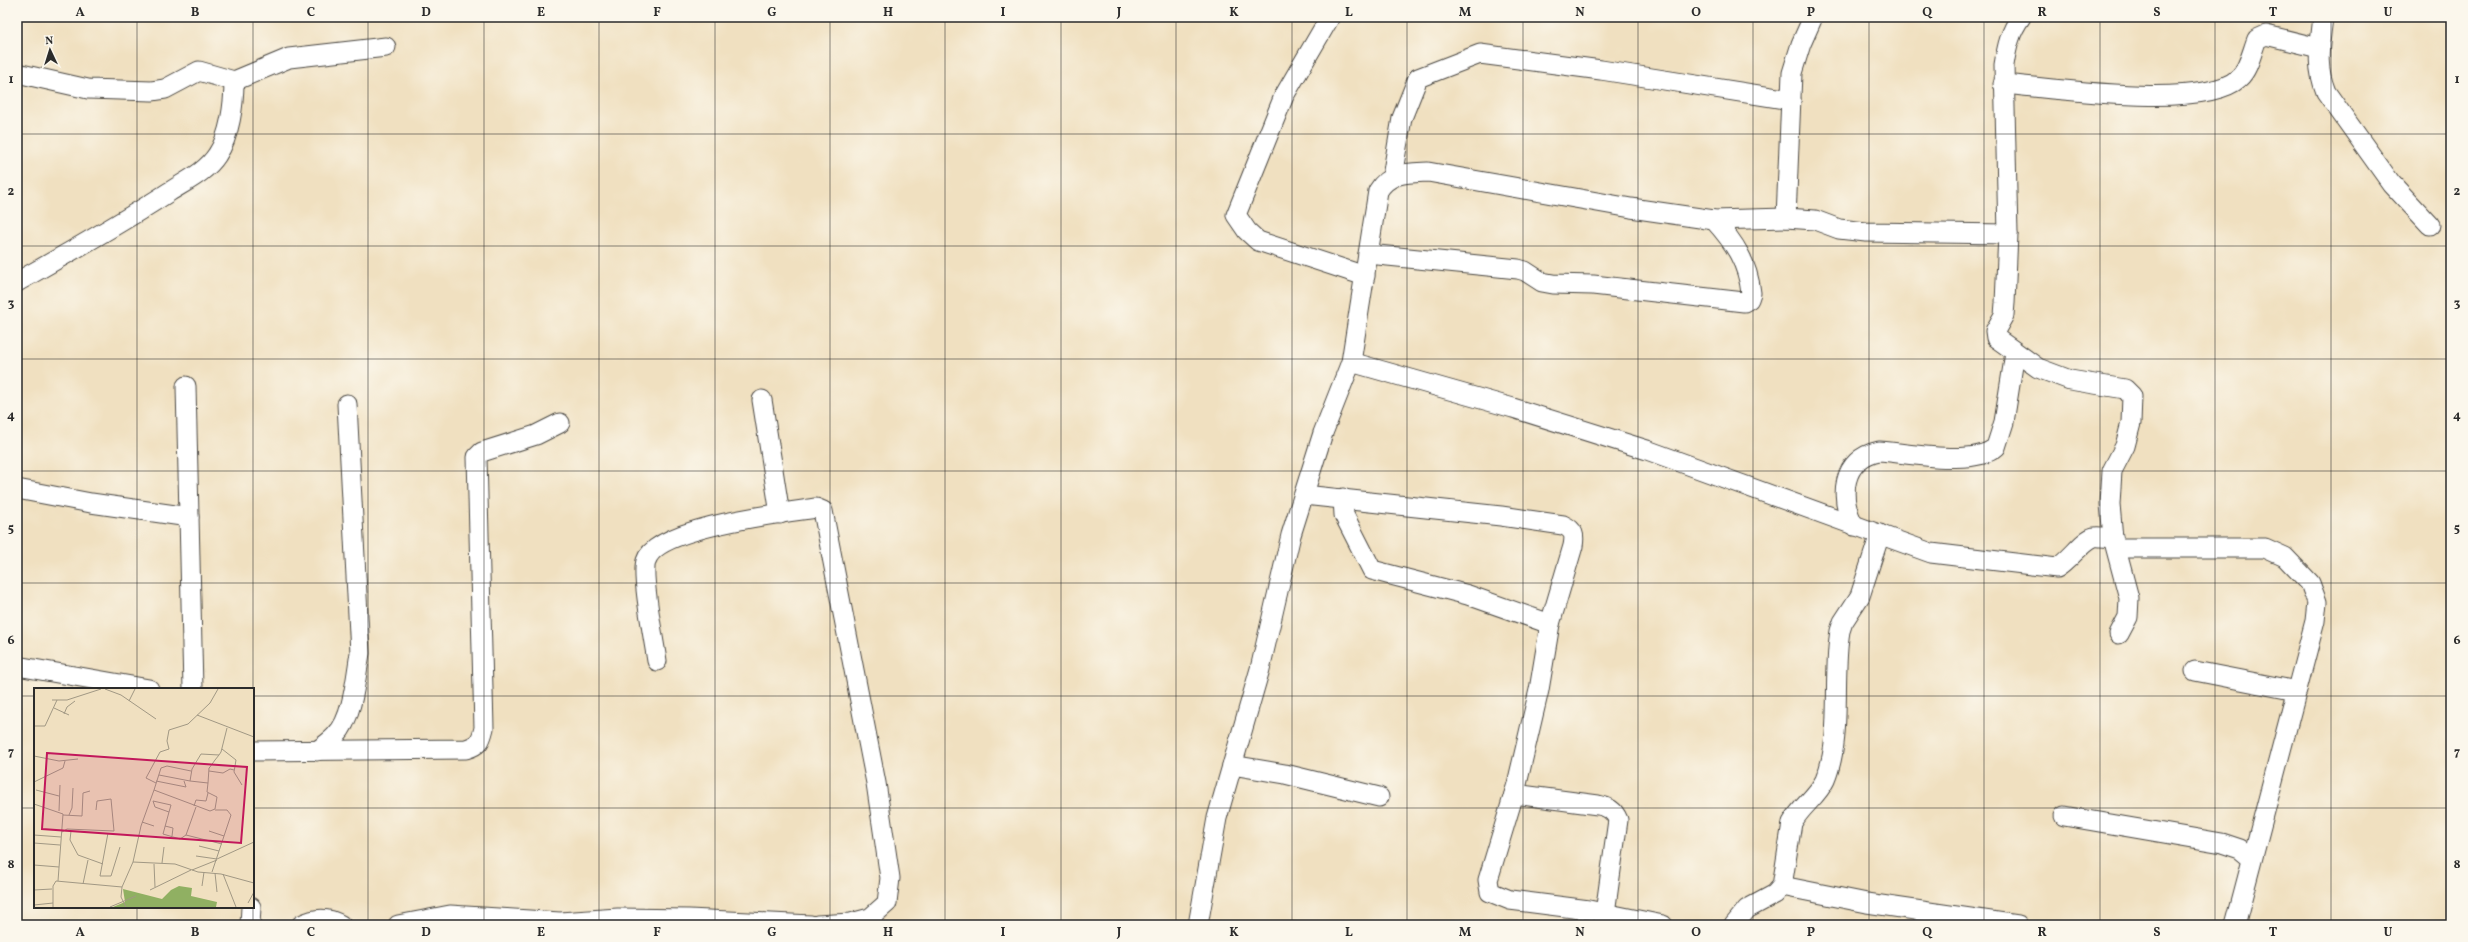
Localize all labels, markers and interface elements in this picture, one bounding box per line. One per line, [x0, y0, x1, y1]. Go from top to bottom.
text: A [75, 4, 85, 22]
text: B [191, 4, 200, 22]
text: C [307, 4, 315, 22]
text: D [421, 4, 431, 22]
text: E [537, 4, 545, 22]
text: F [653, 4, 661, 22]
text: G [767, 4, 777, 22]
text: H [883, 4, 893, 22]
text: I [1001, 4, 1006, 22]
text: J [1116, 4, 1122, 22]
text: K [1229, 4, 1239, 22]
text: L [1345, 4, 1353, 22]
text: M [1459, 4, 1472, 22]
text: N [1575, 4, 1585, 22]
text: O [1691, 4, 1701, 22]
text: P [1807, 4, 1815, 22]
text: Q [1922, 4, 1933, 22]
text: R [2037, 4, 2047, 22]
text: S [2153, 4, 2161, 22]
text: T [2269, 4, 2278, 22]
text: U [2384, 4, 2393, 22]
north arrow [30, 30, 70, 70]
text: N [45, 34, 54, 49]
text: 1 [8, 71, 14, 89]
text: 1 [2454, 71, 2460, 89]
text: 2 [8, 183, 15, 201]
text: 2 [2454, 183, 2461, 201]
text: 3 [8, 295, 15, 313]
text: 3 [2454, 295, 2461, 313]
text: 4 [7, 407, 15, 425]
text: 4 [2453, 407, 2461, 425]
text: 5 [8, 520, 14, 538]
text: 5 [2454, 520, 2460, 538]
text: 6 [7, 632, 15, 650]
text: 6 [2453, 632, 2461, 650]
inset map [34, 688, 254, 908]
text: 7 [8, 744, 14, 762]
text: 7 [2454, 744, 2460, 762]
text: 8 [7, 856, 15, 874]
text: 8 [2453, 856, 2461, 874]
text: A [75, 924, 85, 942]
text: B [191, 924, 200, 942]
text: C [307, 924, 315, 942]
text: D [421, 924, 431, 942]
text: E [537, 924, 545, 942]
text: F [653, 924, 661, 942]
text: G [767, 924, 777, 942]
text: H [883, 924, 893, 942]
text: I [1001, 924, 1006, 942]
text: J [1116, 924, 1122, 942]
text: K [1229, 924, 1239, 942]
text: L [1345, 924, 1353, 942]
text: M [1459, 924, 1472, 942]
text: N [1575, 924, 1585, 942]
text: O [1691, 924, 1701, 942]
text: P [1807, 924, 1815, 942]
text: Q [1922, 924, 1933, 942]
text: R [2037, 924, 2047, 942]
text: S [2153, 924, 2161, 942]
text: T [2269, 924, 2278, 942]
text: U [2384, 924, 2393, 942]

